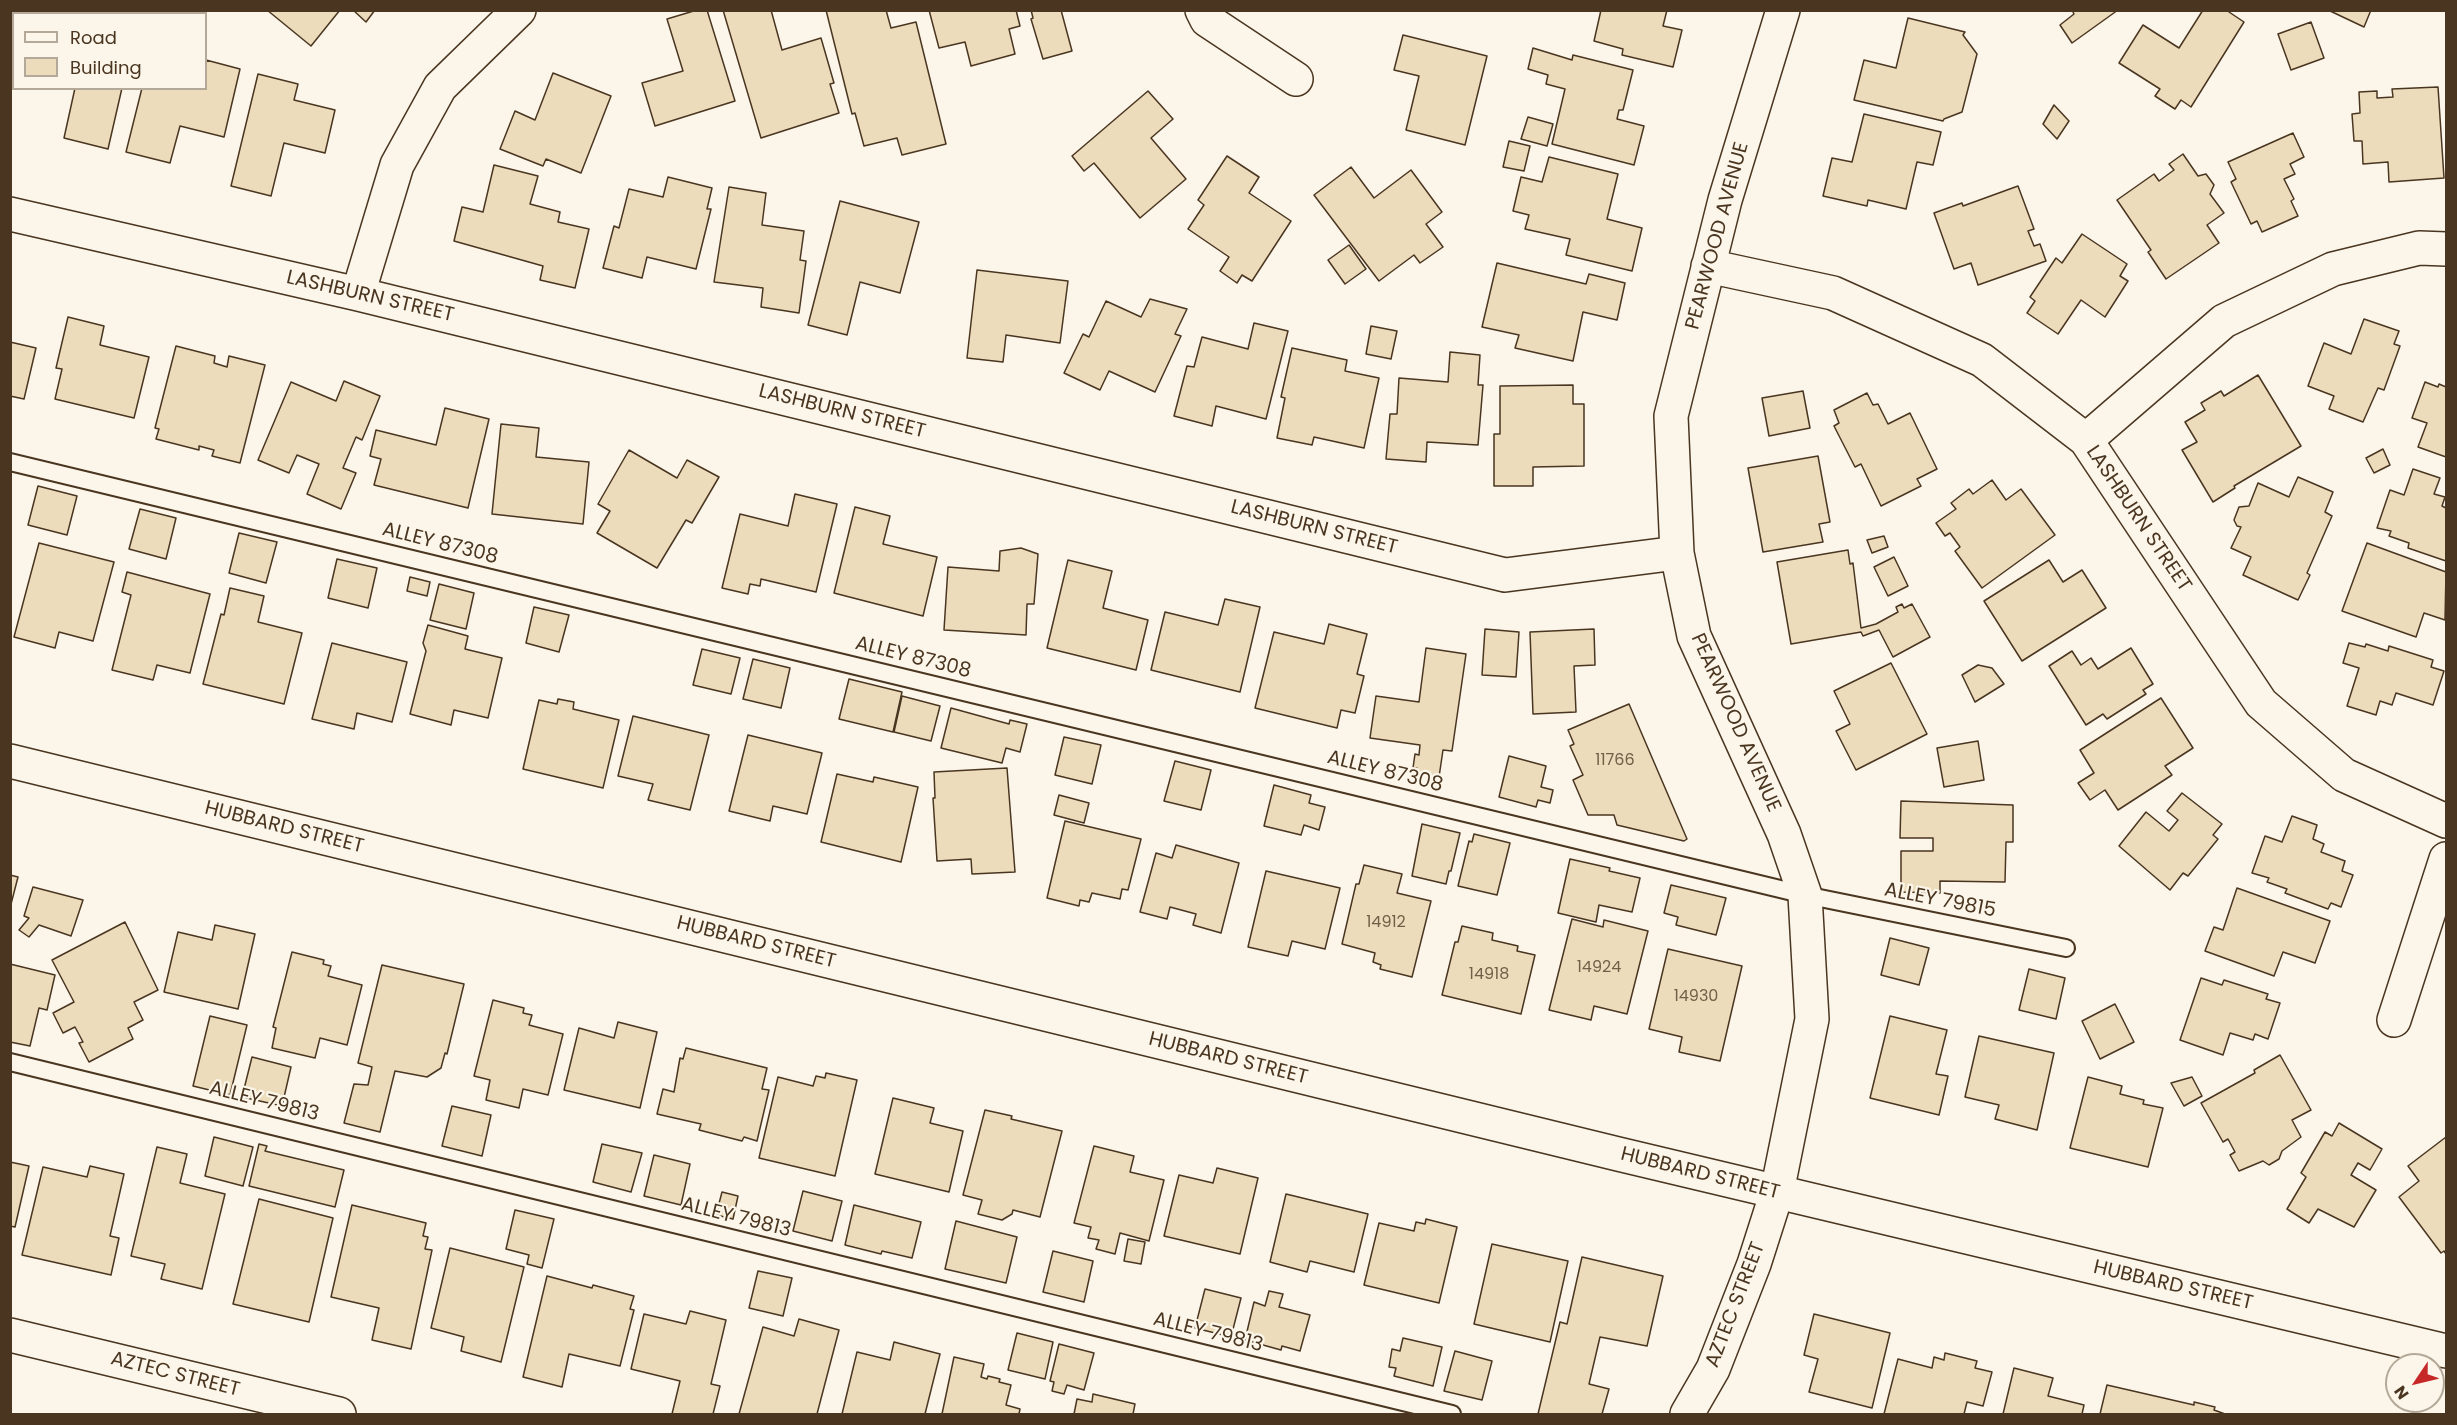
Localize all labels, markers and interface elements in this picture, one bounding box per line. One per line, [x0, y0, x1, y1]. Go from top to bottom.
legend [12, 12, 207, 90]
text: Road [70, 25, 117, 50]
text: Building [70, 55, 142, 80]
street label: PEARWOOD AVENUE [1681, 140, 1755, 332]
street label: LASHBURN STREET [284, 266, 456, 328]
street label: LASHBURN STREET [756, 380, 928, 444]
street label: LASHBURN STREET [2080, 441, 2196, 597]
street label: LASHBURN STREET [1228, 496, 1400, 560]
street label: ALLEY 87308 [380, 518, 500, 570]
street label: PEARWOOD AVENUE [1685, 630, 1785, 816]
street label: ALLEY 87308 [853, 632, 973, 684]
street label: ALLEY 87308 [1325, 746, 1445, 798]
house number: 11766 [1595, 751, 1635, 771]
street label: HUBBARD STREET [202, 797, 366, 859]
street label: ALLEY 79815 [1882, 878, 1998, 924]
street label: HUBBARD STREET [674, 912, 838, 974]
house number: 14912 [1366, 913, 1406, 933]
house number: 14924 [1577, 958, 1621, 978]
house number: 14918 [1469, 965, 1509, 985]
house number: 14930 [1674, 987, 1718, 1007]
street label: HUBBARD STREET [1146, 1028, 1310, 1090]
street label: ALLEY 79813 [207, 1077, 321, 1127]
street label: HUBBARD STREET [1618, 1143, 1782, 1205]
street label: ALLEY 79813 [679, 1193, 793, 1243]
street label: AZTEC STREET [1701, 1239, 1771, 1371]
street label: HUBBARD STREET [2091, 1256, 2255, 1316]
street label: ALLEY 79813 [1151, 1308, 1265, 1358]
street label: AZTEC STREET [108, 1347, 242, 1403]
north arrow [2385, 1353, 2445, 1413]
text: N [2389, 1381, 2414, 1404]

